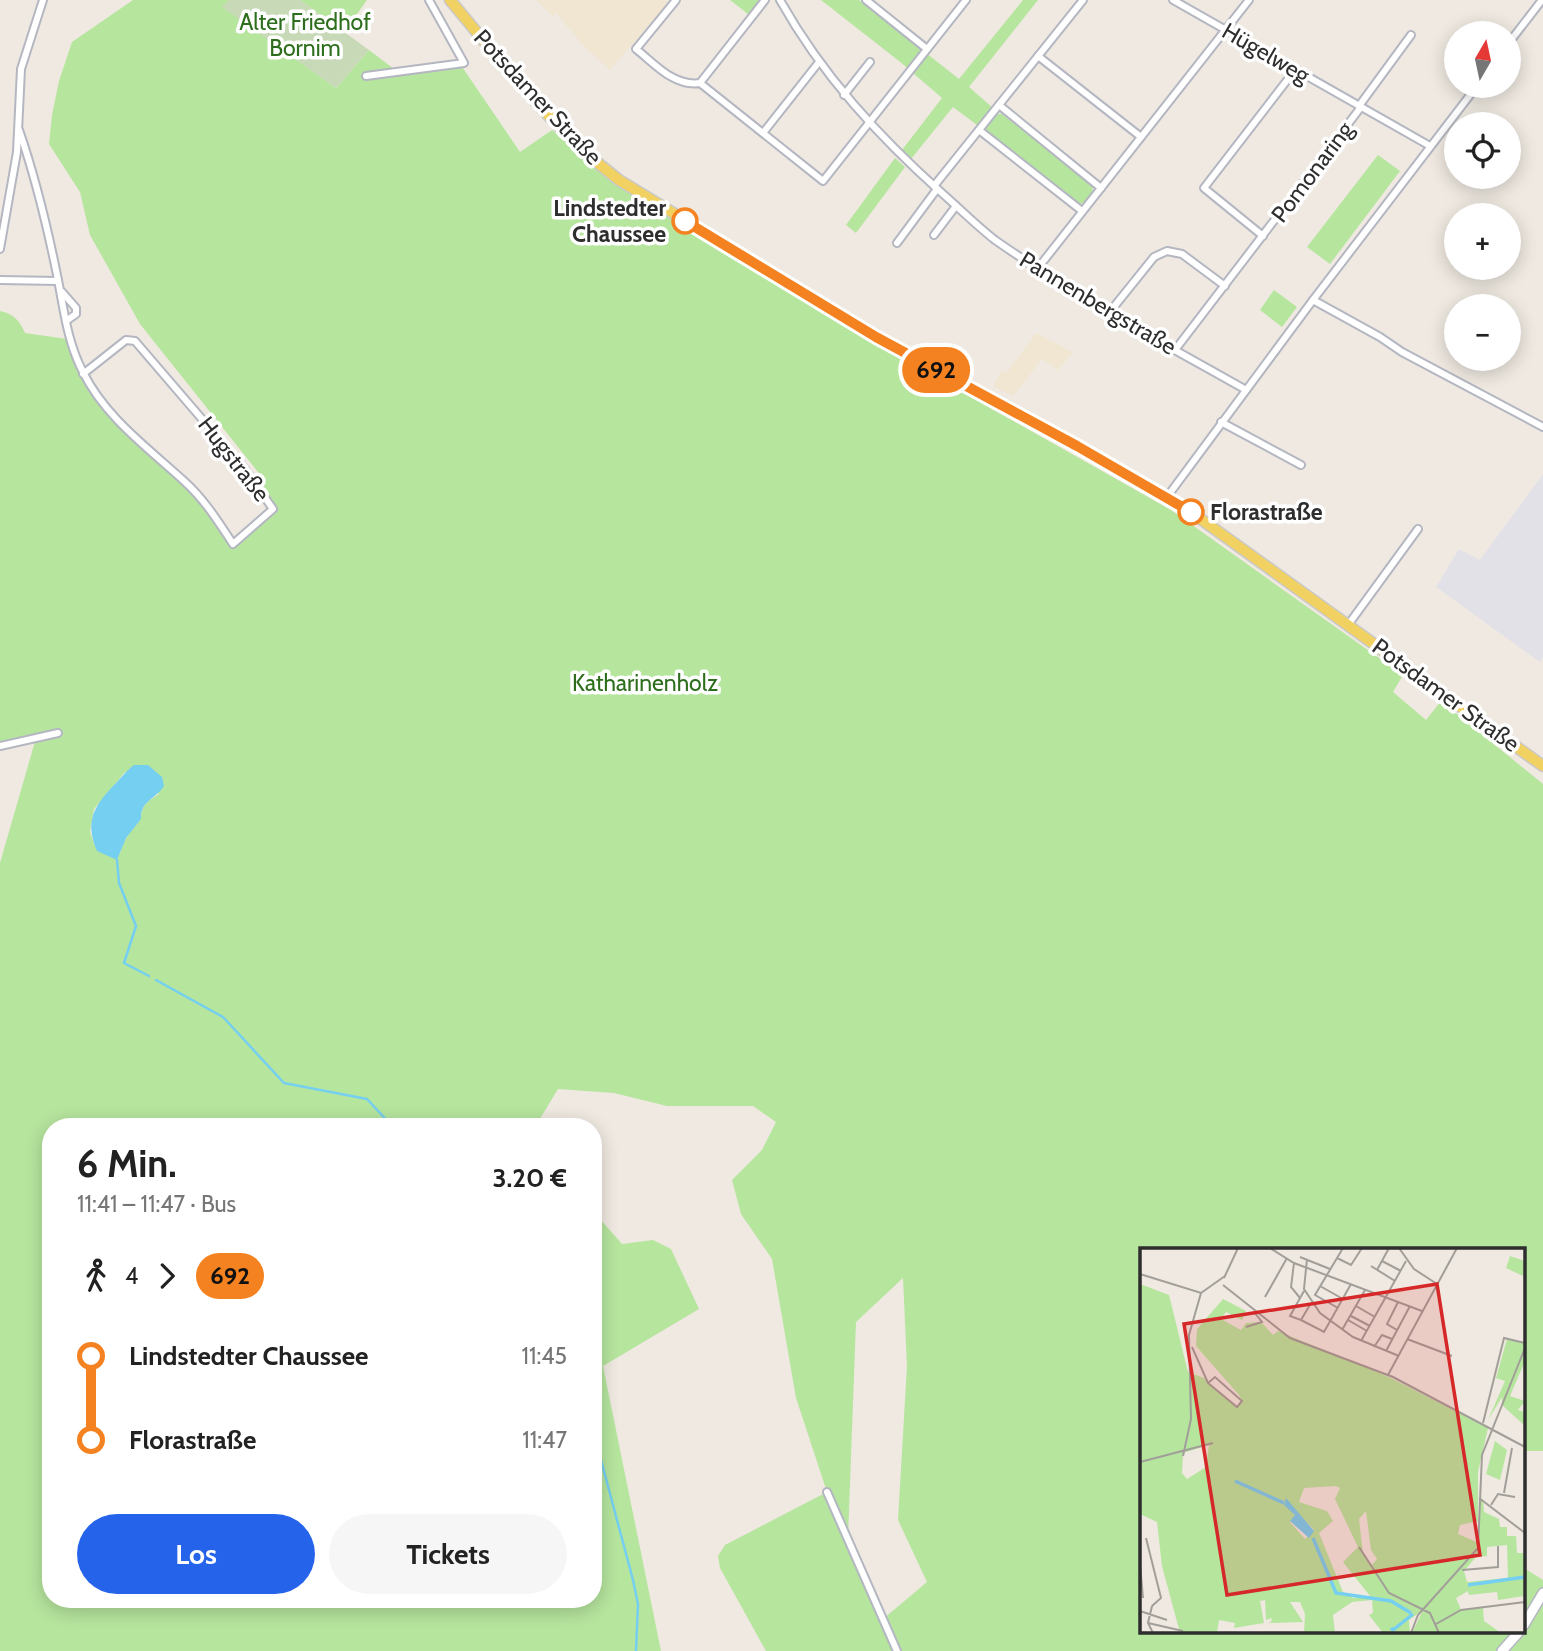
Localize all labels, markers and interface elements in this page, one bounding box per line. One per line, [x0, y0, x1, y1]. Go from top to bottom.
park label: Alter Friedhof Bornim [239, 8, 371, 62]
street label: Hügelweg [1217, 17, 1315, 89]
north arrow [1444, 21, 1521, 98]
map controls [1444, 21, 1521, 371]
street label: Potsdamer Straße [468, 24, 608, 171]
button: locate [1444, 112, 1521, 189]
street label: Pomonaring [1265, 116, 1359, 228]
place label: Lindstedter Chaussee [553, 194, 666, 248]
button: + [1444, 203, 1521, 280]
marker: Lindstedter Chaussee [672, 208, 698, 234]
street label: Pannenbergstraße [1015, 245, 1182, 361]
button: − [1444, 294, 1521, 371]
line badge: 692 [896, 347, 976, 393]
text: 692 [916, 355, 956, 384]
street label: Hugstraße [192, 411, 276, 507]
place label: Florastraße [1210, 498, 1323, 526]
marker: Florastraße [1178, 499, 1204, 525]
street label: Potsdamer Straße [1367, 632, 1525, 758]
park label: Katharinenholz [572, 669, 718, 697]
text: 6 Min. [77, 1140, 177, 1187]
text: 3.20 € [493, 1162, 567, 1194]
text: 11:41 – 11:47 · Bus [77, 1190, 236, 1218]
inset map [1140, 1248, 1526, 1634]
icon: walk [77, 1257, 115, 1295]
icon: forward [148, 1257, 186, 1295]
text: 692 [210, 1261, 250, 1290]
text: 4 [125, 1262, 138, 1290]
text: Lindstedter Chaussee [129, 1340, 369, 1372]
text: 11:45 [521, 1342, 567, 1370]
text: Florastraße [129, 1424, 256, 1456]
text: 11:47 [522, 1426, 567, 1454]
button: Los [77, 1514, 315, 1594]
button: Tickets [329, 1514, 567, 1594]

